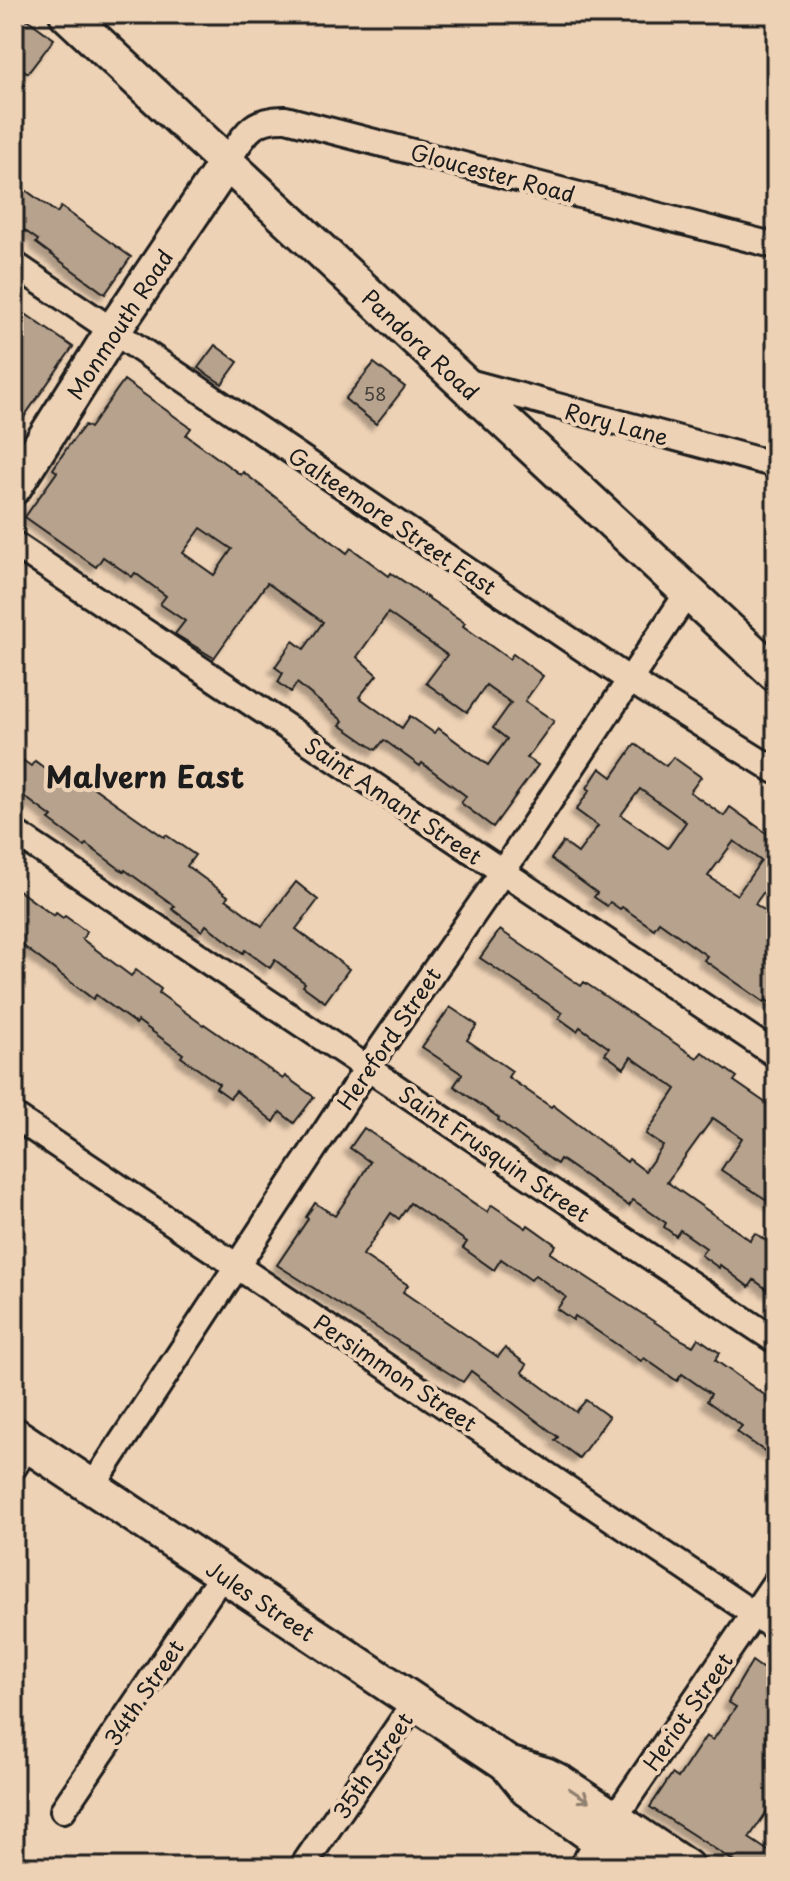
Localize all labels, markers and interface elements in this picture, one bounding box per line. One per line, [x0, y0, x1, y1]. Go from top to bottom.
street label: Gloucester Road [407, 134, 579, 210]
street label: Monmouth Road [58, 242, 180, 406]
street label: Pandora Road [355, 281, 487, 407]
house number: 58 [364, 380, 386, 407]
street label: Rory Lane [561, 393, 673, 453]
street label: Galteemore Street East [282, 438, 504, 602]
street label: Saint Amant Street [299, 728, 489, 872]
district label: Malvern East [46, 753, 244, 798]
street label: Hereford Street [328, 960, 448, 1116]
street label: Saint Frusquin Street [393, 1077, 597, 1229]
street label: Persimmon Street [308, 1305, 484, 1439]
street label: Jules Street [200, 1551, 322, 1649]
street label: 34th Street [95, 1632, 191, 1752]
street label: Heriot Street [634, 1645, 740, 1777]
street label: 35th Street [324, 1705, 420, 1825]
one-way arrow [567, 1787, 589, 1803]

